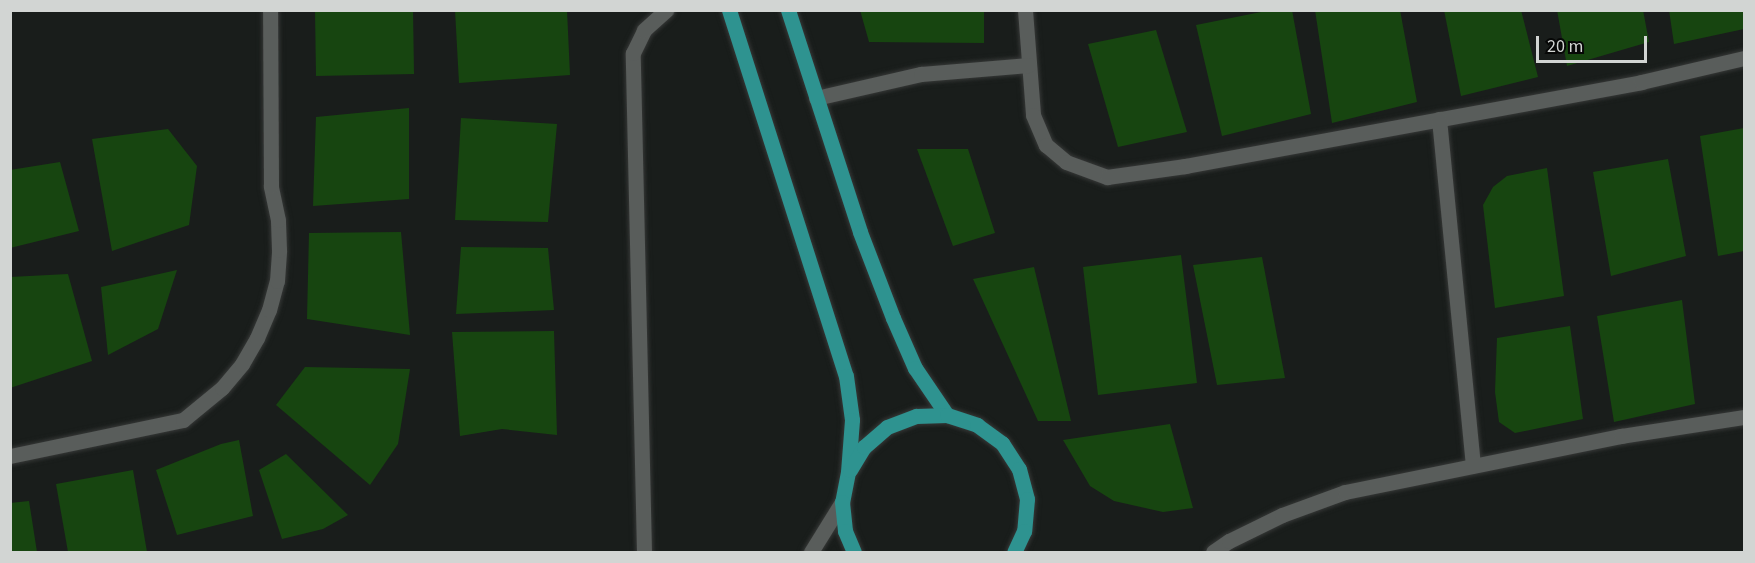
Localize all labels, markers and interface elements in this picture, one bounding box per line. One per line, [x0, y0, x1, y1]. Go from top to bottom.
scale bar [1539, 24, 1650, 62]
text: 20 m [1547, 34, 1583, 59]

